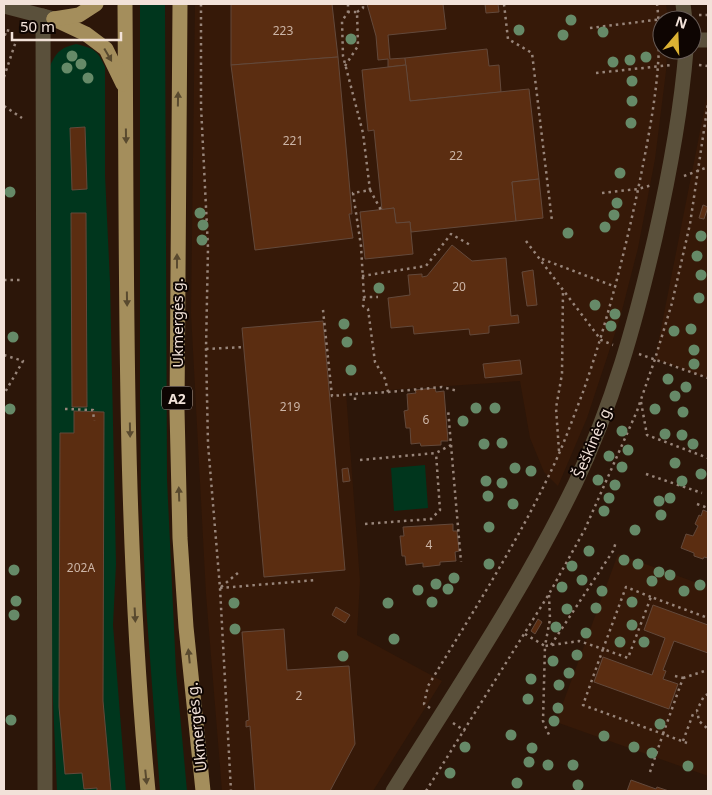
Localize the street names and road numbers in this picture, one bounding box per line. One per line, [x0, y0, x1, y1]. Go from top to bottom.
street label: Ukmergės g. [167, 278, 187, 368]
road number: A2 [162, 386, 192, 409]
street label: Šeškinės g. [568, 401, 616, 481]
street label: Ukmergės g. [181, 681, 211, 773]

